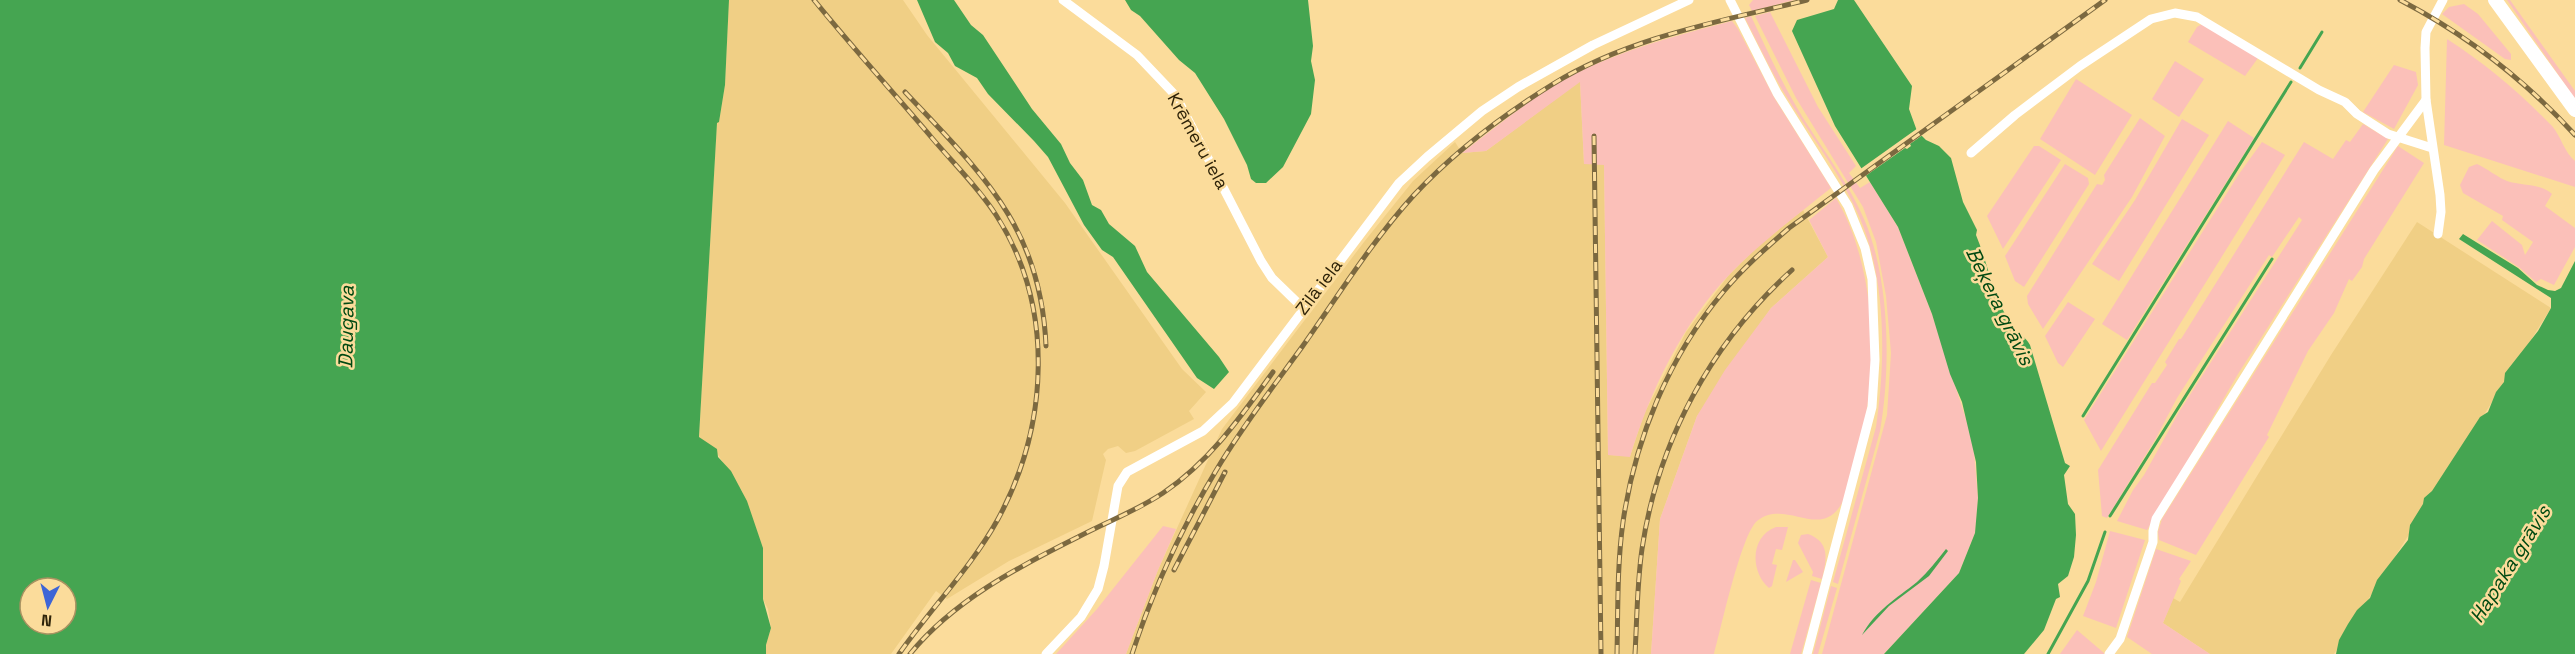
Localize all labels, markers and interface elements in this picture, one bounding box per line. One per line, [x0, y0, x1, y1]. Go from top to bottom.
street label: Krēmeru iela [1163, 89, 1234, 193]
water label: Beķera grāvis [1960, 243, 2040, 371]
street label: Zilā iela [1290, 254, 1347, 319]
water label: Daugava [332, 285, 360, 368]
water label: Hapaka grāvis [2464, 499, 2557, 627]
north arrow [18, 576, 78, 636]
text: N [40, 609, 53, 631]

